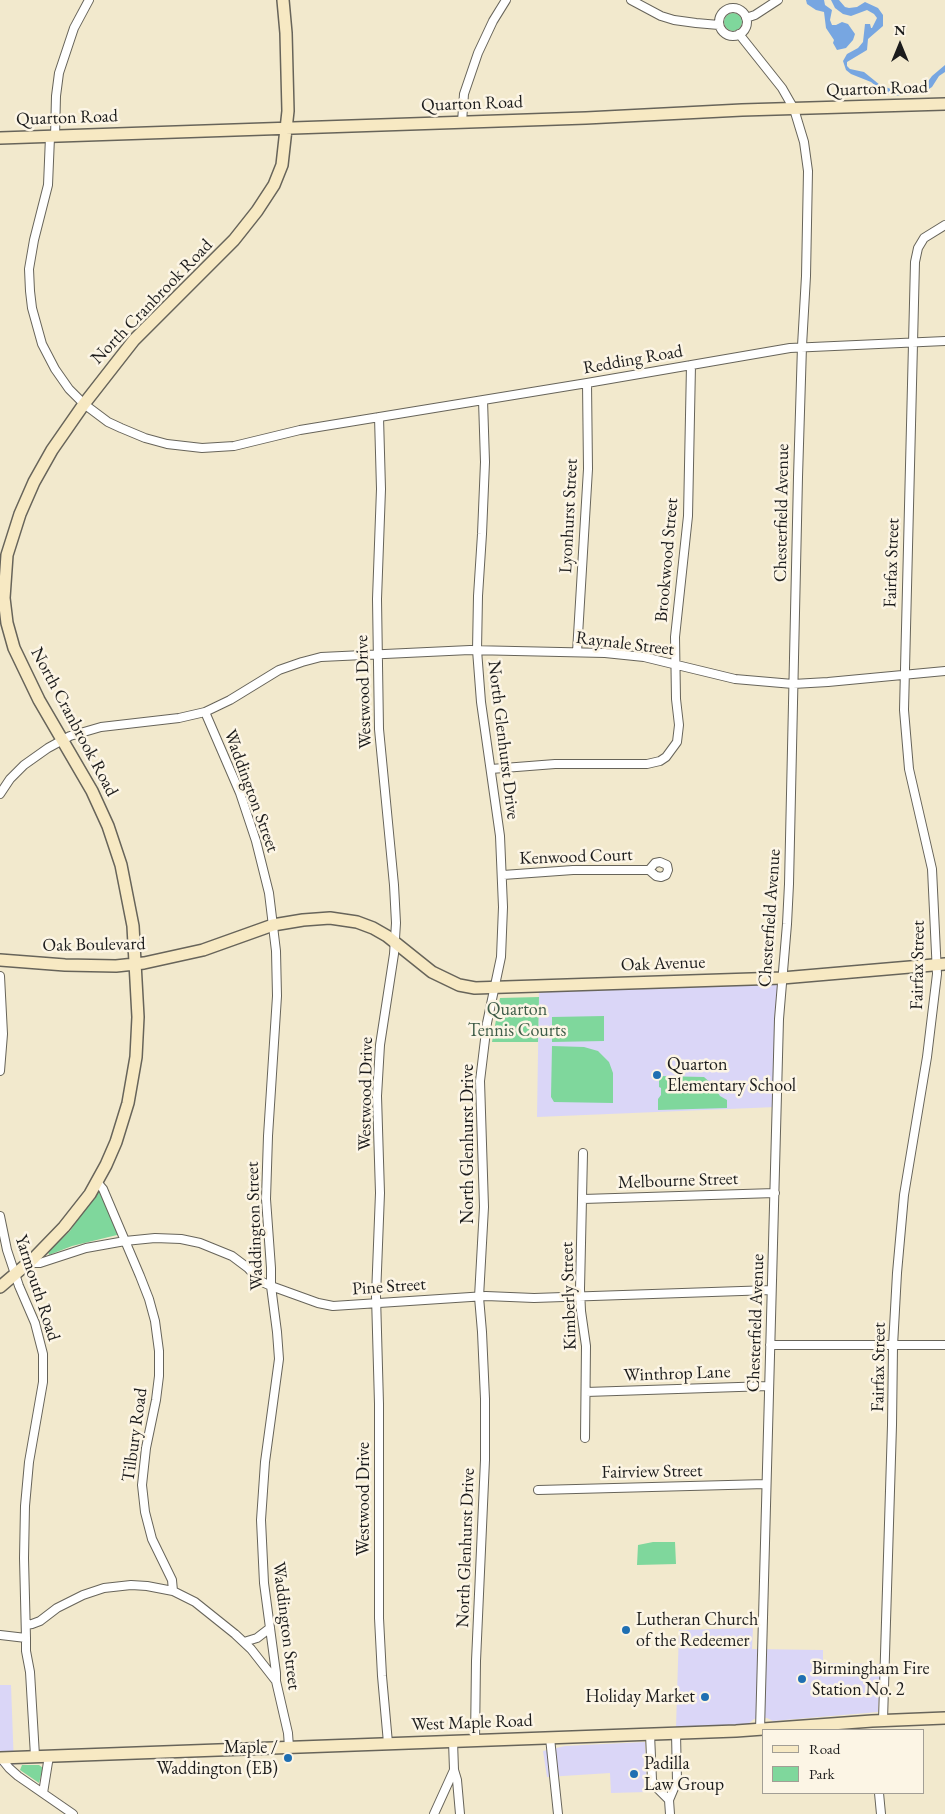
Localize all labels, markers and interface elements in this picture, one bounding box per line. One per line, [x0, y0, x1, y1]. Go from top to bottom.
north arrow [875, 20, 925, 70]
text: N [894, 21, 906, 39]
street label: Quarton Road [826, 76, 928, 102]
street label: Quarton Road [421, 91, 523, 117]
street label: Quarton Road [16, 105, 118, 131]
street label: North Cranbrook Road [87, 235, 217, 369]
street label: Redding Road [581, 341, 685, 379]
street label: Chesterfield Avenue [770, 444, 794, 582]
street label: Lyonhurst Street [555, 458, 583, 574]
street label: Brookwood Street [651, 497, 683, 623]
street label: Fairfax Street [880, 518, 904, 608]
street label: Raynale Street [575, 627, 675, 661]
street label: Westwood Drive [351, 635, 377, 749]
street label: North Cranbrook Road [26, 644, 122, 800]
street label: North Glenhurst Drive [483, 659, 523, 821]
street label: Waddington Street [219, 727, 283, 855]
street label: Kenwood Court [519, 844, 633, 870]
street label: Chesterfield Avenue [754, 848, 786, 988]
street label: Fairfax Street [906, 920, 930, 1010]
street label: Oak Boulevard [42, 933, 146, 957]
street label: Oak Avenue [620, 952, 706, 976]
park label: Quarton Tennis Courts [468, 999, 566, 1042]
street label: Westwood Drive [354, 1037, 378, 1151]
place label: Quarton Elementary School [667, 1054, 796, 1096]
street label: North Glenhurst Drive [457, 1064, 479, 1224]
marker: Quarton Elementary School [651, 1069, 663, 1081]
street label: Waddington Street [242, 1161, 268, 1291]
street label: Melbourne Street [617, 1168, 739, 1194]
street label: Yarmouth Road [10, 1232, 64, 1344]
street label: Kimberly Street [556, 1241, 582, 1351]
street label: Chesterfield Avenue [743, 1253, 769, 1393]
street label: Pine Street [351, 1274, 427, 1300]
street label: Fairfax Street [867, 1322, 891, 1412]
street label: Winthrop Lane [623, 1361, 731, 1387]
street label: Tilbury Road [118, 1387, 152, 1483]
street label: Westwood Drive [353, 1442, 375, 1556]
street label: Fairview Street [601, 1460, 703, 1484]
street label: North Glenhurst Drive [452, 1468, 480, 1628]
street label: Waddington Street [267, 1561, 305, 1691]
place label: Lutheran Church of the Redeemer [636, 1609, 758, 1652]
marker: Lutheran Church of the Redeemer [620, 1624, 632, 1636]
place label: Birmingham Fire Station No. 2 [812, 1658, 929, 1700]
marker: Birmingham Fire Station No. 2 [796, 1673, 808, 1685]
place label: Holiday Market [585, 1686, 695, 1708]
marker: Holiday Market [699, 1691, 711, 1703]
street label: West Maple Road [411, 1710, 533, 1736]
legend [762, 1729, 925, 1794]
place label: Maple / Waddington (EB) [156, 1737, 278, 1780]
text: Road [809, 1739, 840, 1758]
marker: Maple / Waddington (EB) [282, 1752, 294, 1764]
place label: Padilla Law Group [644, 1753, 724, 1796]
text: Park [809, 1764, 835, 1783]
marker: Padilla Law Group [628, 1768, 640, 1780]

